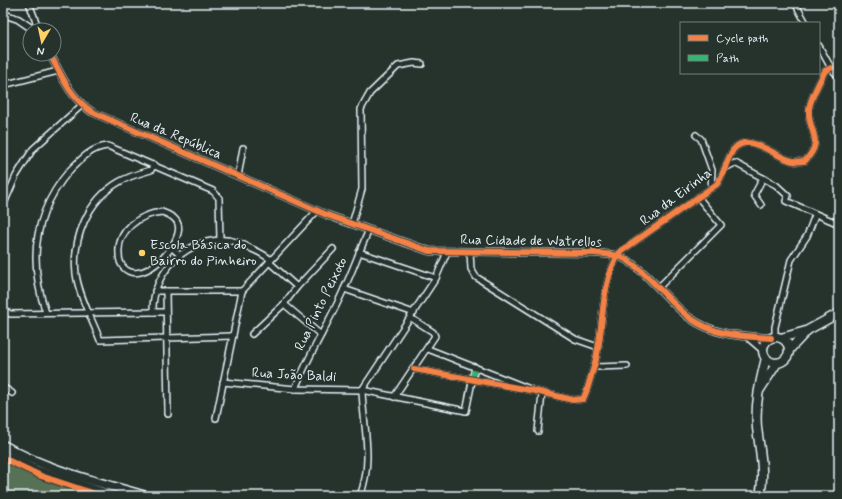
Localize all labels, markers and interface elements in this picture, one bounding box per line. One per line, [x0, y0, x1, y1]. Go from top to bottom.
north arrow [22, 22, 62, 62]
legend [680, 22, 820, 74]
text: Cycle path [716, 31, 768, 47]
text: N [36, 43, 45, 58]
text: Path [716, 51, 739, 67]
street label: Rua da República [127, 109, 225, 163]
street label: Rua da Eirinha [636, 164, 716, 230]
street label: Rua Cidade de Watrellos [460, 231, 602, 251]
place label: Escola Básica do Bairro do Pinheiro [150, 236, 257, 270]
marker: Escola Básica do Bairro do Pinheiro [137, 248, 147, 258]
street label: Rua Pinto Peixoto [291, 254, 352, 354]
street label: Rua João Baldi [251, 364, 337, 386]

